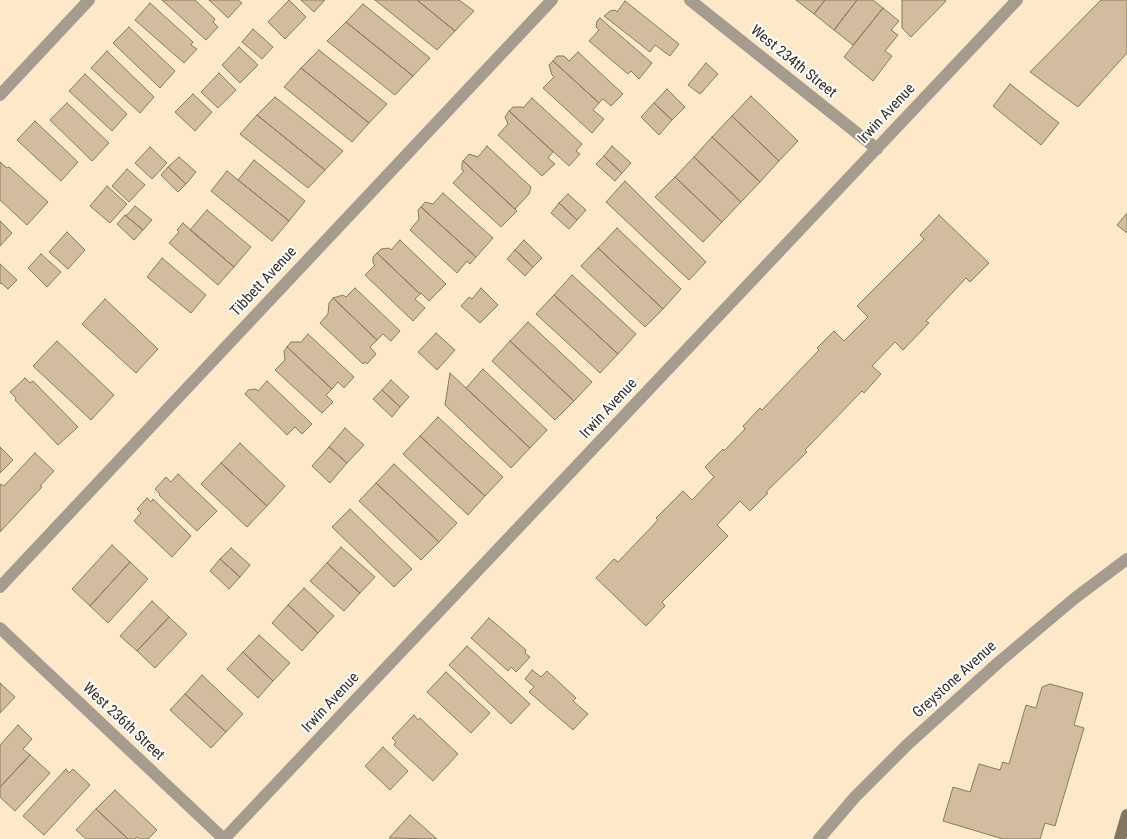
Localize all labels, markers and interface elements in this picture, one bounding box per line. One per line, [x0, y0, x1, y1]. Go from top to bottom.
street label: West 234th Street [746, 22, 840, 102]
street label: Irwin Avenue [855, 80, 919, 148]
street label: Tibbett Avenue [227, 243, 301, 321]
street label: Irwin Avenue [577, 375, 641, 443]
street label: Greystone Avenue [910, 638, 1000, 722]
street label: Irwin Avenue [299, 669, 363, 737]
street label: West 236th Street [78, 679, 168, 765]

